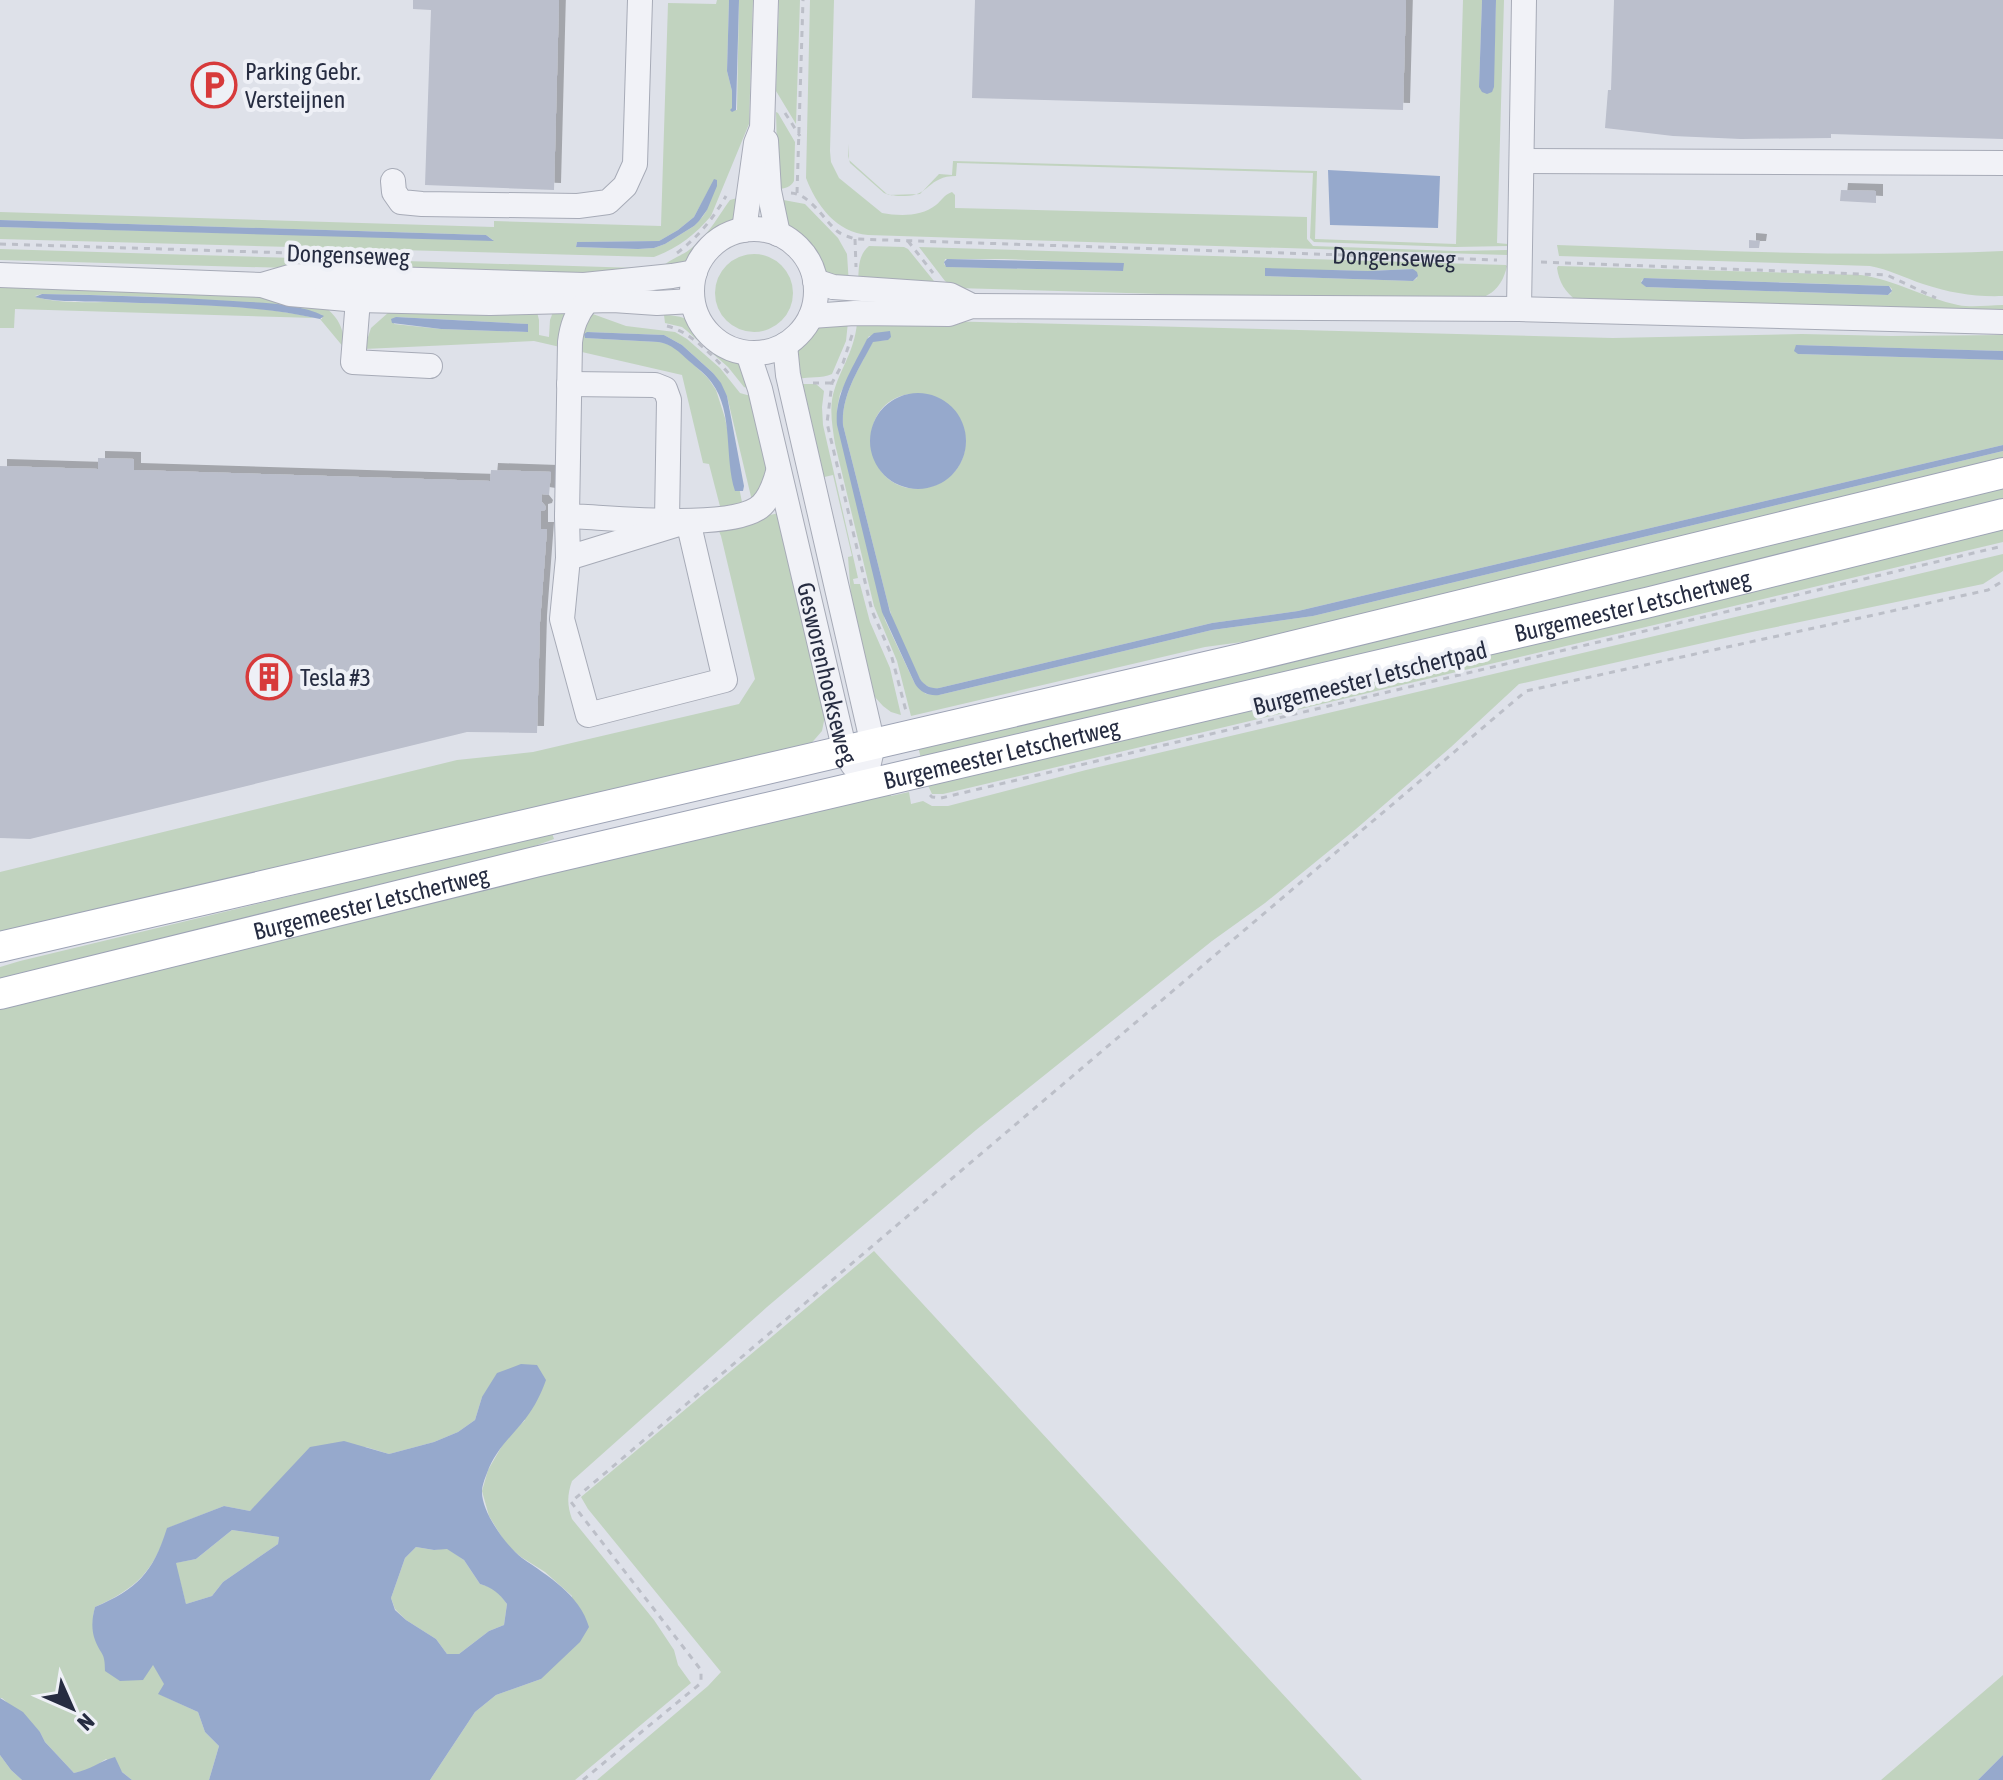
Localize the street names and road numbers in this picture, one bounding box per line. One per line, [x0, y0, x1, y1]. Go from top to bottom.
street label: Dongenseweg [286, 239, 411, 271]
street label: Dongenseweg [1332, 241, 1457, 272]
street label: Burgemeester Letschertweg [1512, 564, 1754, 647]
street label: Gesworenhoekseweg [792, 580, 863, 770]
street label: Burgemeester Letschertpad [1250, 636, 1490, 720]
street label: Burgemeester Letschertweg [881, 712, 1123, 794]
street label: Burgemeester Letschertweg [250, 860, 492, 945]

